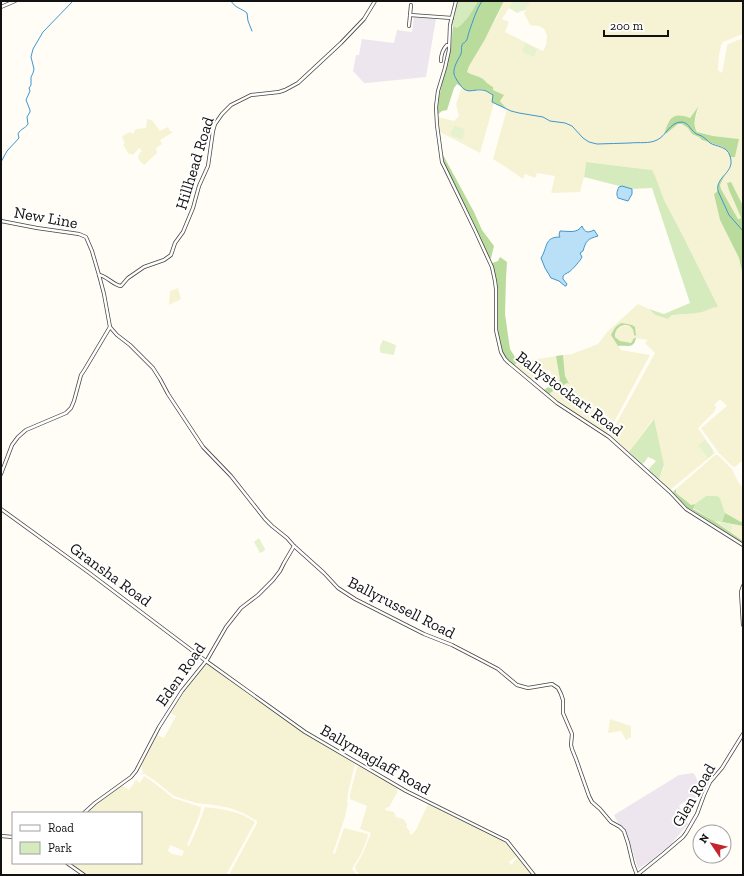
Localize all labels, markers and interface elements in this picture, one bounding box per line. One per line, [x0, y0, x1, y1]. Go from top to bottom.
scale bar [604, 12, 668, 38]
text: 200 m [610, 19, 644, 33]
street label: Hillhead Road [171, 114, 218, 212]
street label: New Line [13, 203, 79, 232]
street label: Ballystockart Road [512, 347, 627, 440]
street label: Gransha Road [66, 538, 155, 611]
street label: Ballyrussell Road [345, 572, 459, 643]
street label: Eden Road [152, 639, 209, 710]
street label: Ballymaglaff Road [317, 720, 434, 799]
street label: Glen Road [668, 760, 719, 830]
legend [12, 812, 142, 864]
text: Road [48, 821, 74, 835]
north arrow [692, 824, 732, 864]
text: N [696, 831, 712, 846]
text: Park [48, 841, 73, 855]

